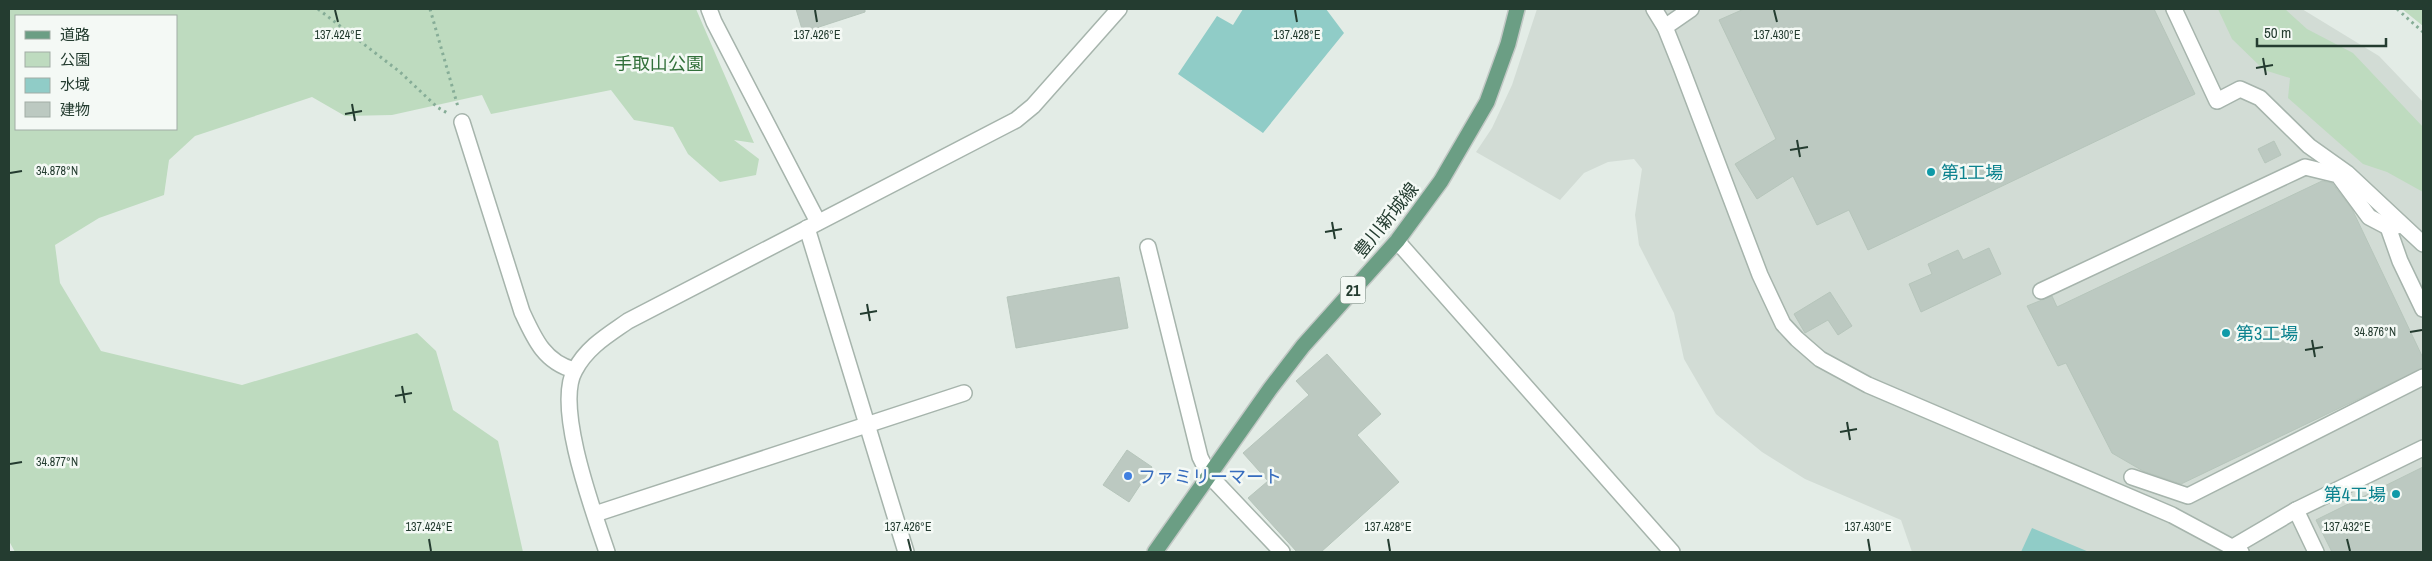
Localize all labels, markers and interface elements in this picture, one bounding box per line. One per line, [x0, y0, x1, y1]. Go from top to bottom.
legend [15, 15, 178, 130]
scale bar [2257, 15, 2386, 47]
text: 50 m [2264, 22, 2291, 43]
text: 道路 [60, 24, 90, 45]
text: 137.424°E [315, 27, 361, 43]
text: 137.426°E [794, 27, 840, 43]
text: 137.428°E [1274, 27, 1320, 43]
text: 137.430°E [1754, 27, 1800, 43]
text: 公園 [60, 49, 90, 70]
park label: 手取山公園 [614, 51, 704, 76]
text: 水域 [60, 74, 90, 95]
text: 建物 [60, 99, 90, 120]
place label: 第1工場 [1941, 160, 2003, 185]
text: 34.878°N [36, 163, 78, 179]
marker: 第1工場 [1925, 166, 1937, 178]
street label: 豊川新城線 [1348, 177, 1424, 263]
road number: 21 [1340, 276, 1366, 304]
place label: 第3工場 [2236, 321, 2298, 346]
text: 34.876°N [2354, 324, 2396, 340]
marker: 第3工場 [2220, 327, 2232, 339]
text: 34.877°N [36, 454, 78, 470]
place label: ファミリーマート [1138, 464, 1282, 489]
marker: ファミリーマート [1122, 470, 1134, 482]
place label: 第4工場 [2324, 482, 2386, 507]
marker: 第4工場 [2390, 488, 2402, 500]
text: 137.424°E [406, 519, 452, 535]
text: 137.426°E [885, 519, 931, 535]
text: 137.428°E [1365, 519, 1411, 535]
text: 137.430°E [1845, 519, 1891, 535]
text: 137.432°E [2324, 519, 2370, 535]

